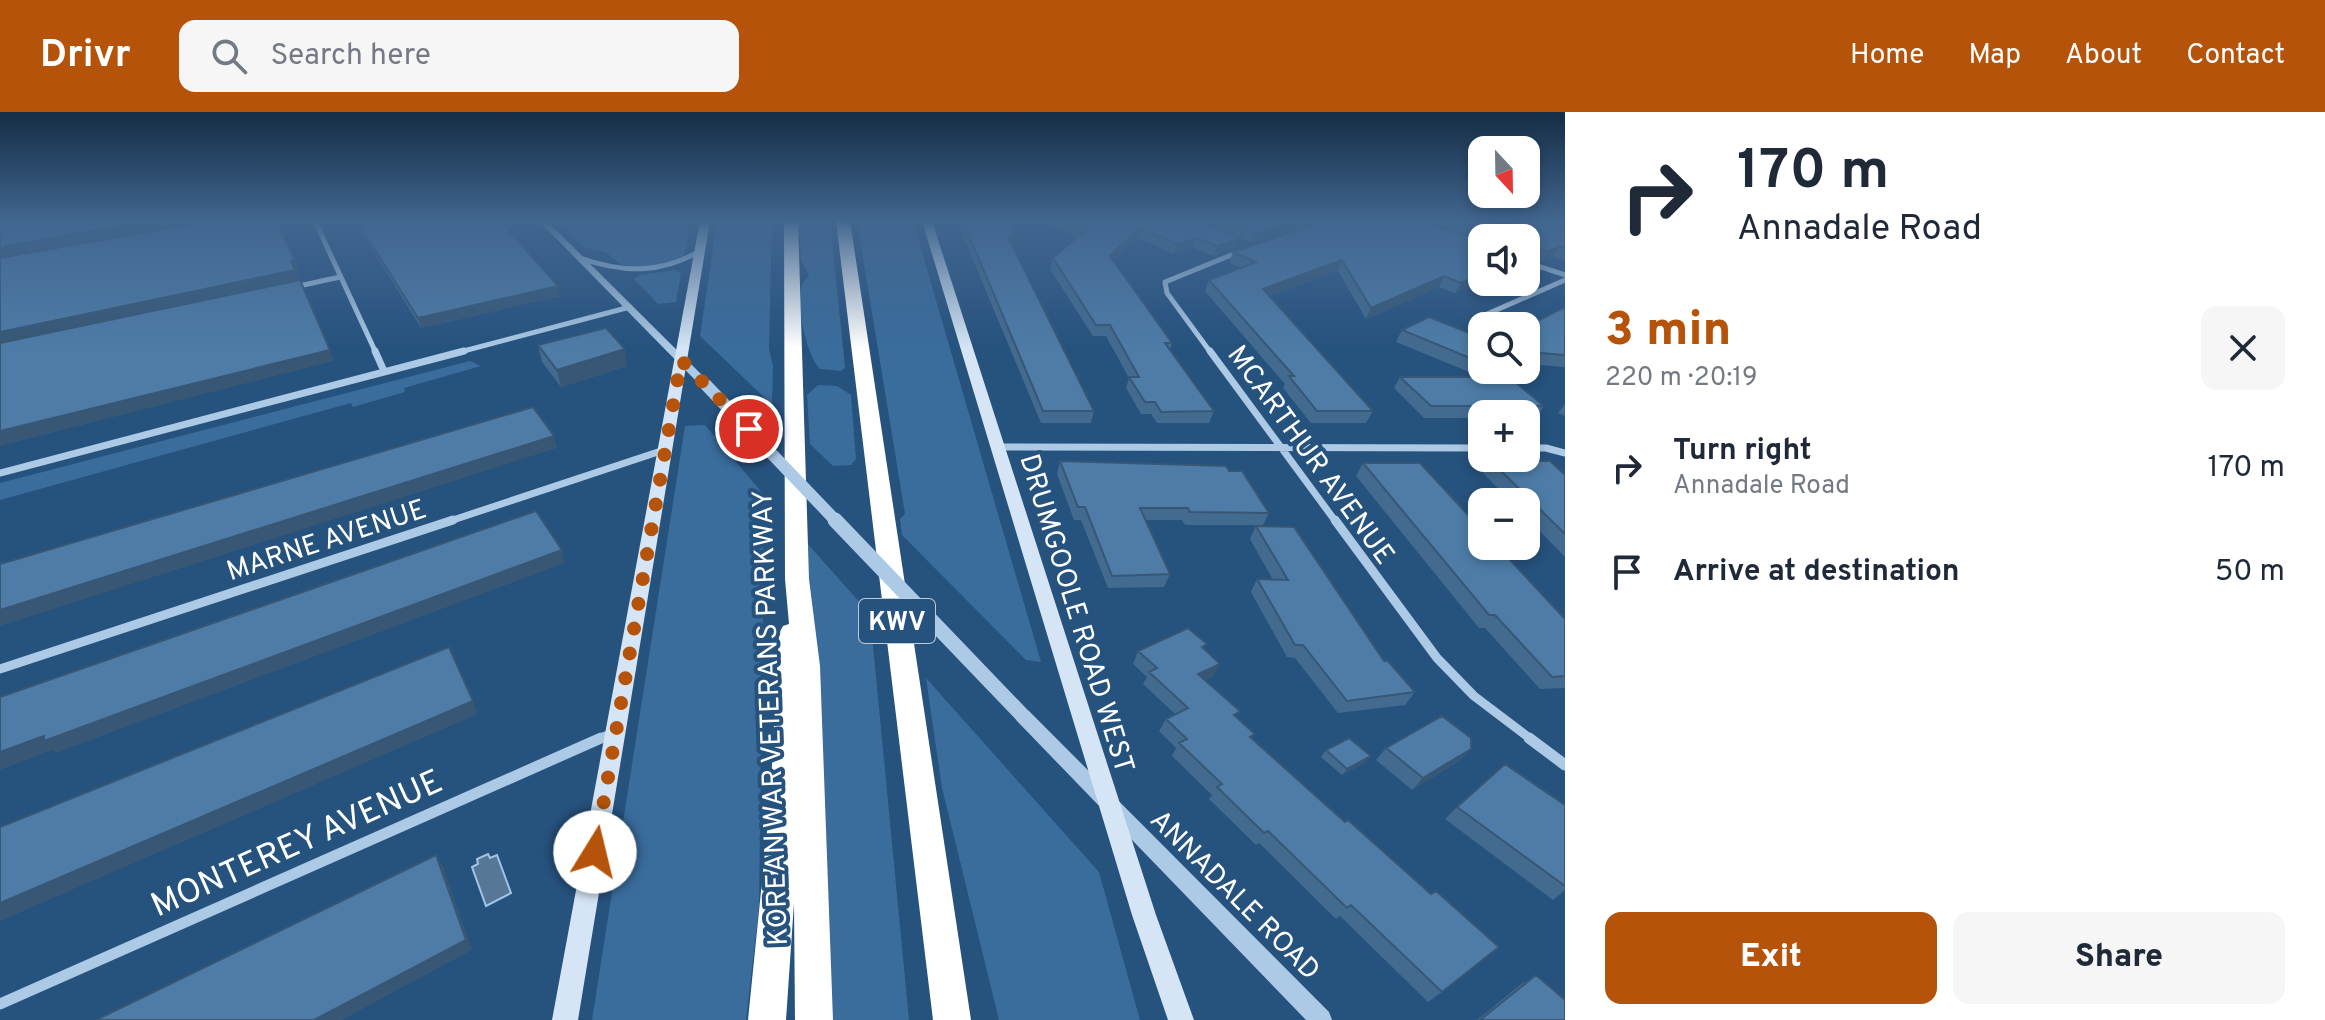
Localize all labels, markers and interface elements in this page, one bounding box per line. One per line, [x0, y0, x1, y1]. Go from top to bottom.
search box [179, 20, 739, 92]
text: Drivr [40, 32, 131, 81]
icon: search [207, 34, 251, 78]
text: Search here [271, 38, 431, 75]
text: Home [1850, 38, 1924, 74]
text: Map [1968, 38, 2021, 74]
text: About [2065, 38, 2142, 74]
text: Contact [2186, 38, 2285, 74]
north arrow [1468, 136, 1540, 208]
map controls [1468, 136, 1540, 560]
text: 170 m [1737, 138, 1889, 208]
icon: right [1605, 144, 1709, 248]
text: Annadale Road [1737, 207, 1982, 253]
button: sound [1468, 224, 1540, 296]
text: 3 min [1605, 302, 1731, 362]
button: close [2201, 306, 2285, 390]
button: search [1468, 312, 1540, 384]
street label: MCARTHUR AVENUE [1218, 339, 1401, 573]
text: 220 m · 20:19 [1605, 362, 1758, 395]
pin [715, 395, 783, 463]
button: + [1468, 400, 1540, 472]
icon: arrive [727, 407, 771, 451]
text: Turn right [1673, 433, 1811, 470]
icon: right [1605, 446, 1649, 490]
street label: DRUMGOOLE ROAD WEST [1009, 450, 1141, 778]
text: 170 m [2207, 450, 2285, 487]
text: Annadale Road [1673, 470, 1850, 503]
button: − [1468, 488, 1540, 560]
street label: KOREAN WAR VETERANS PARKWAY [746, 489, 798, 946]
street label: MARNE AVENUE [223, 493, 431, 591]
icon: arrive [1605, 550, 1649, 594]
text: Arrive at destination [1673, 554, 1959, 591]
text: 50 m [2215, 554, 2285, 591]
road number: KWV [859, 599, 935, 643]
street label: MONTEREY AVENUE [145, 762, 450, 929]
street label: ANNADALE ROAD [1141, 803, 1327, 989]
position arrow [553, 810, 637, 894]
button: Exit [1605, 912, 1937, 1004]
button: Share [1953, 912, 2285, 1004]

